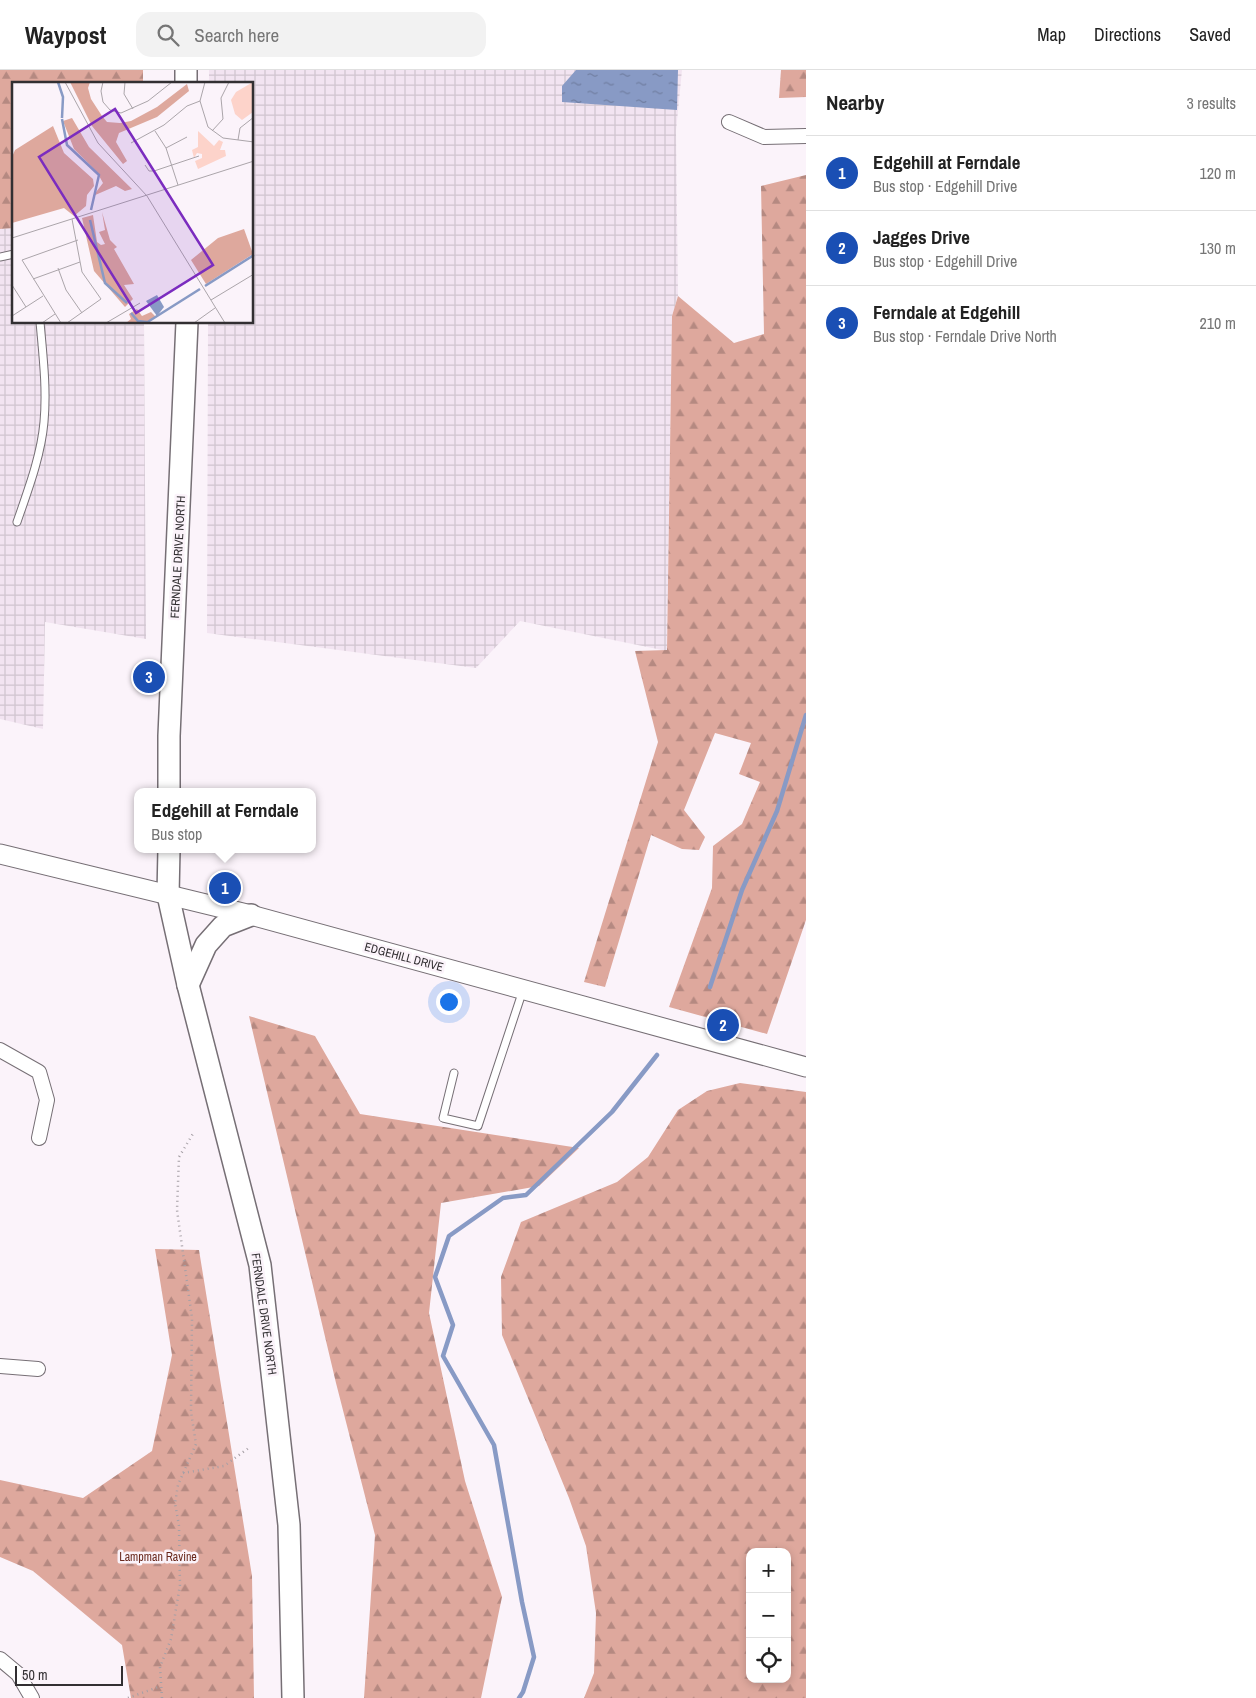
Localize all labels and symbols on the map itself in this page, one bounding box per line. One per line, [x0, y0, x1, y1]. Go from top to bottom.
inset map [12, 82, 254, 324]
street label: FERNDALE DRIVE NORTH [167, 495, 189, 619]
pin: 3 [133, 658, 165, 696]
pin: 1 [209, 869, 241, 907]
street label: EDGEHILL DRIVE [363, 939, 445, 975]
your location [436, 989, 462, 1015]
pin: 2 [707, 1006, 739, 1044]
street label: FERNDALE DRIVE NORTH [248, 1252, 280, 1376]
park label: Lampman Ravine [119, 1549, 197, 1565]
scale bar [15, 1663, 122, 1686]

